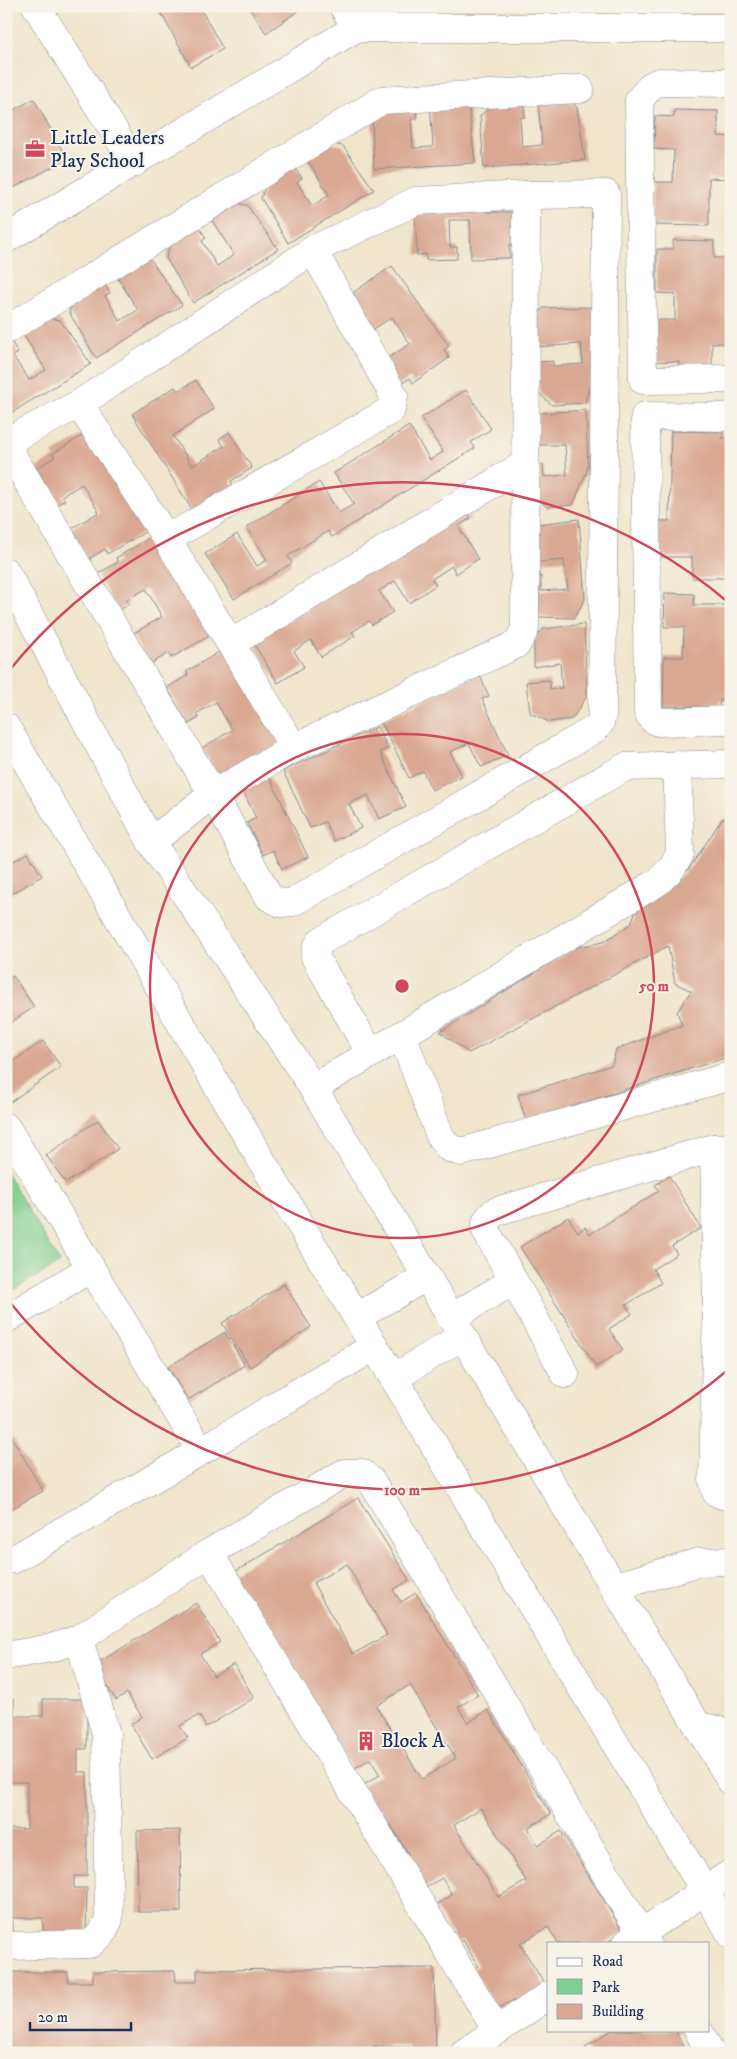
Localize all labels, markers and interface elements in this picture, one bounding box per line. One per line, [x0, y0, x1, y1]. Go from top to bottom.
place label: Little Leaders Play School [50, 126, 165, 174]
office icon: Little Leaders Play School [24, 138, 46, 160]
centre of rings [393, 977, 411, 995]
text: 50 m [638, 977, 670, 996]
text: 100 m [384, 1481, 421, 1500]
place label: Block A [381, 1729, 445, 1754]
building icon: Block A [355, 1730, 377, 1752]
legend [547, 1942, 710, 2032]
text: Road [592, 1952, 624, 1971]
text: Park [592, 1978, 621, 1997]
scale bar [30, 1999, 131, 2031]
text: Building [592, 2002, 644, 2021]
text: 20 m [38, 2008, 68, 2027]

